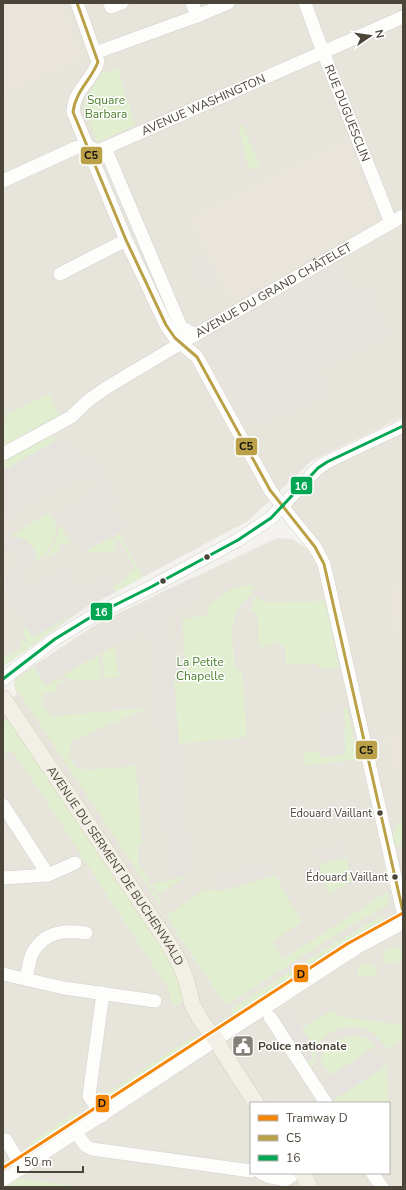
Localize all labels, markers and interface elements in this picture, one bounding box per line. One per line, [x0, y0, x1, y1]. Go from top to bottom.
north arrow [350, 16, 390, 56]
text: N [371, 28, 387, 40]
street label: RUE DUGUESCLIN [321, 62, 374, 164]
street label: AVENUE WASHINGTON [139, 70, 268, 139]
park label: Square Barbara [85, 92, 127, 122]
line badge: C5 [80, 146, 103, 165]
text: C5 [84, 148, 98, 163]
street label: AVENUE DU GRAND CHÂTELET [192, 239, 355, 341]
line badge: C5 [235, 437, 258, 456]
text: C5 [239, 439, 253, 454]
line badge: 16 [290, 476, 313, 495]
text: 16 [294, 479, 308, 494]
unlabelled marker [202, 552, 212, 562]
unlabelled marker [158, 576, 168, 586]
line badge: 16 [90, 602, 113, 621]
text: 16 [94, 605, 108, 620]
park label: La Petite Chapelle [176, 654, 224, 684]
line badge: C5 [355, 740, 378, 760]
text: C5 [359, 743, 373, 758]
street label: AVENUE DU SERMENT DE BUCHENWALD [43, 763, 187, 969]
place label: Edouard Vaillant [290, 806, 372, 821]
marker: Edouard Vaillant [375, 808, 385, 818]
place label: Édouard Vaillant [306, 869, 388, 885]
marker: Édouard Vaillant [390, 872, 400, 882]
line badge: D [293, 964, 309, 983]
text: D [297, 967, 305, 982]
public building icon: Police nationale [230, 1033, 256, 1059]
place label: Police nationale [258, 1038, 347, 1054]
line badge: D [95, 1094, 110, 1113]
text: D [98, 1096, 106, 1111]
legend [250, 1102, 390, 1174]
text: Tramway D [286, 1110, 348, 1126]
text: C5 [286, 1130, 301, 1146]
scale bar [18, 1148, 83, 1174]
text: 16 [286, 1150, 300, 1166]
text: 50 m [24, 1154, 52, 1170]

